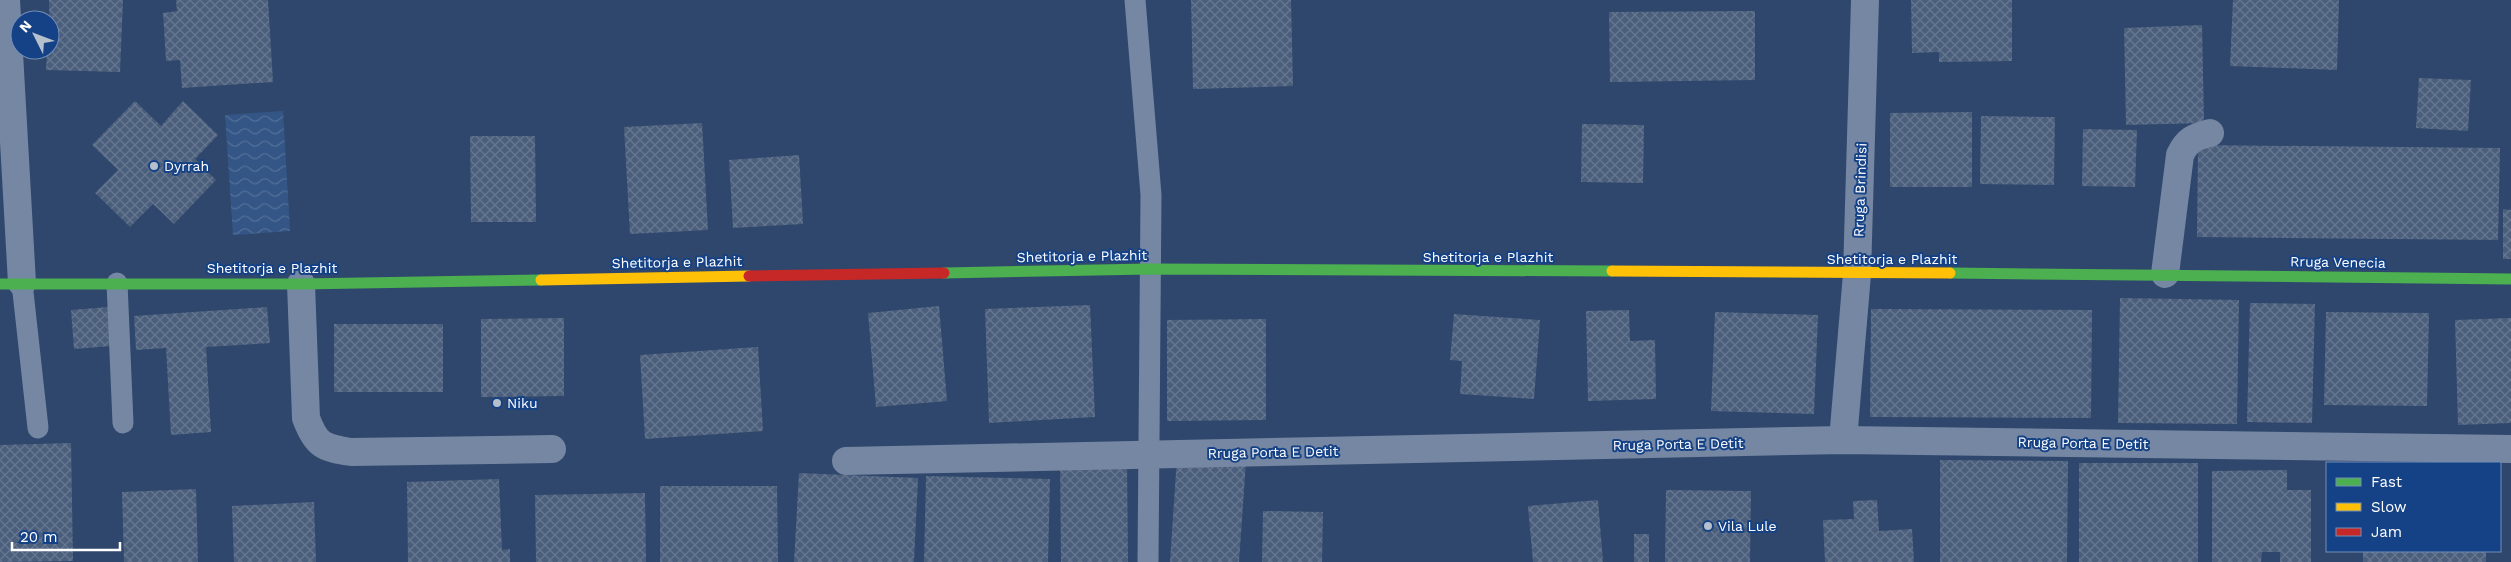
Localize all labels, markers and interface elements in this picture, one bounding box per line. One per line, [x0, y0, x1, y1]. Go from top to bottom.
north arrow [10, 10, 60, 60]
text: N [16, 17, 35, 36]
street label: Rruga Brindisi [1850, 143, 1870, 237]
place label: Dyrrah [164, 158, 209, 174]
marker: Dyrrah [148, 160, 160, 172]
street label: Shetitorja e Plazhit [1017, 247, 1148, 265]
street label: Shetitorja e Plazhit [1423, 249, 1553, 265]
street label: Shetitorja e Plazhit [1827, 251, 1957, 267]
street label: Shetitorja e Plazhit [612, 253, 743, 271]
street label: Rruga Venecia [2290, 253, 2386, 271]
street label: Shetitorja e Plazhit [207, 260, 337, 276]
place label: Niku [507, 395, 538, 411]
marker: Niku [491, 397, 503, 409]
street label: Rruga Porta E Detit [2017, 434, 2149, 452]
street label: Rruga Porta E Detit [1612, 435, 1744, 453]
street label: Rruga Porta E Detit [1207, 443, 1339, 461]
legend [2326, 462, 2501, 552]
text: Fast [2371, 473, 2403, 491]
text: Slow [2371, 498, 2407, 516]
place label: Vila Lule [1718, 518, 1777, 534]
scale bar [12, 520, 120, 552]
marker: Vila Lule [1702, 520, 1714, 532]
text: Jam [2371, 523, 2402, 541]
text: 20 m [20, 528, 58, 546]

